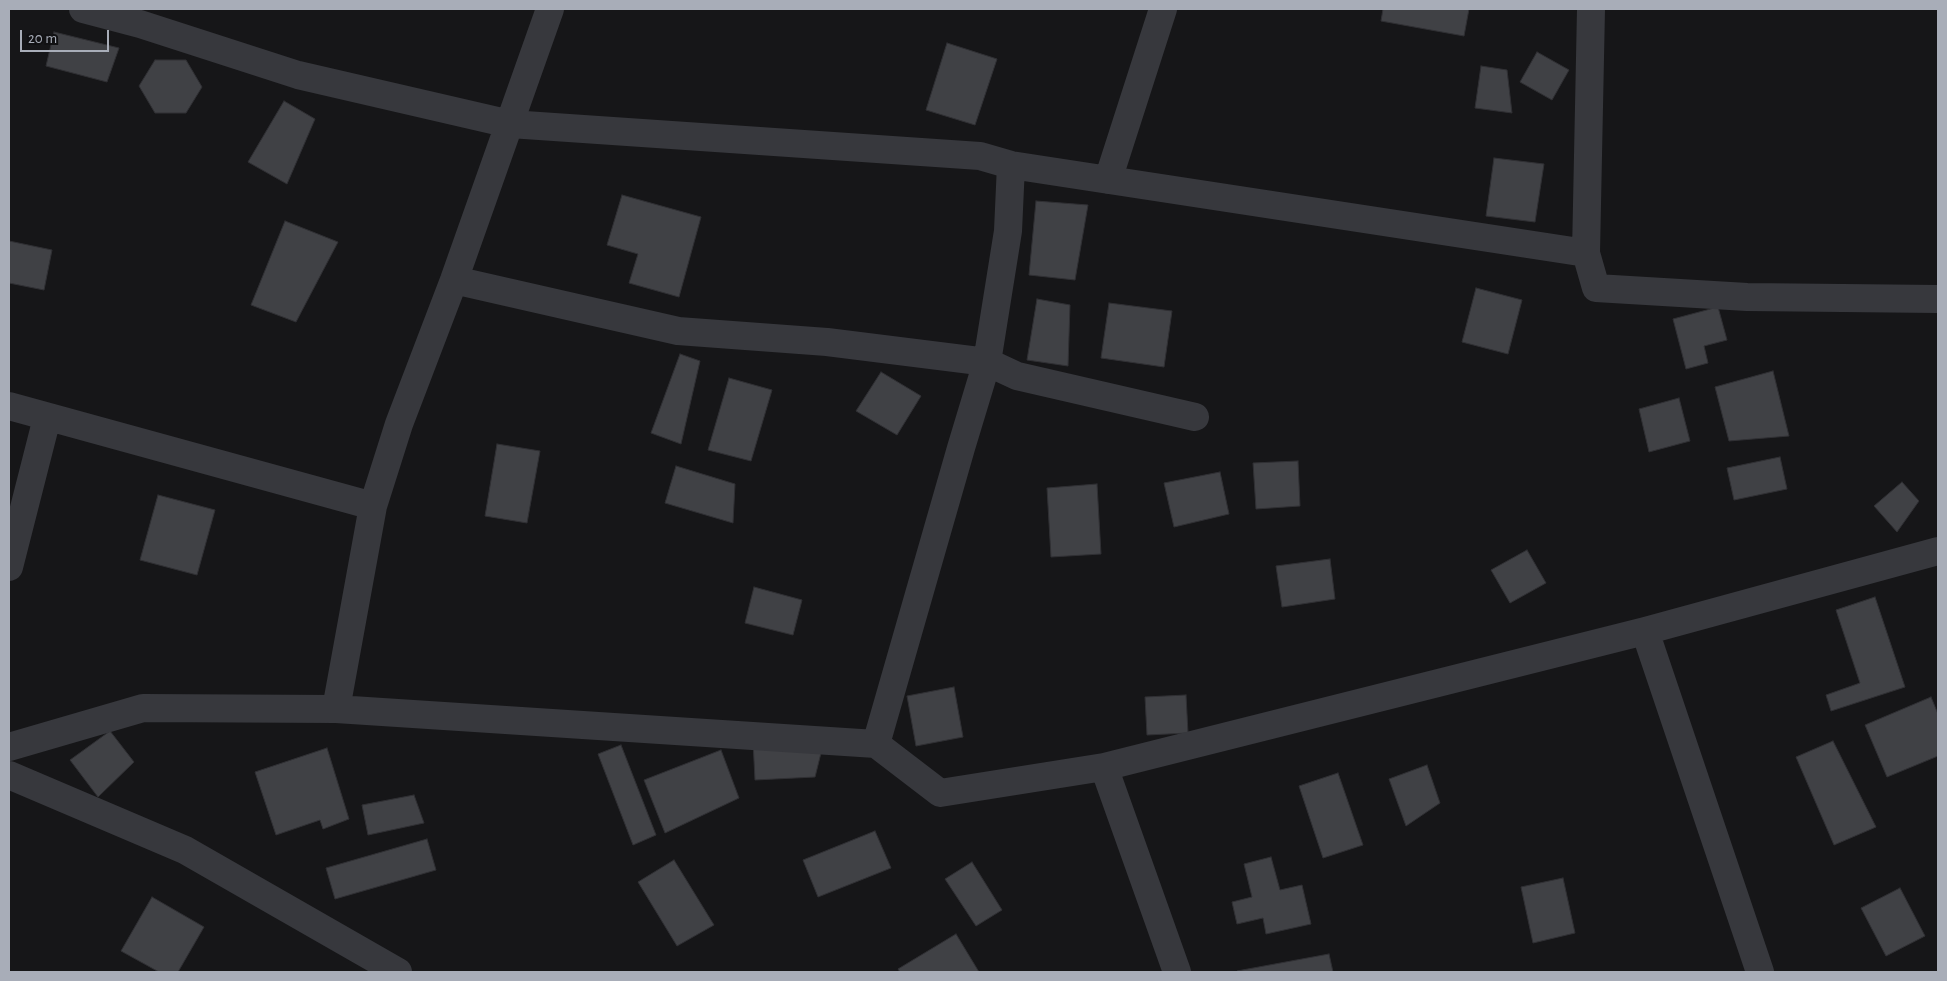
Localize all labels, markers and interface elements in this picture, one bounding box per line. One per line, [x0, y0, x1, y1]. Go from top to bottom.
scale bar [22, 20, 111, 52]
text: 20 m [28, 31, 57, 46]

